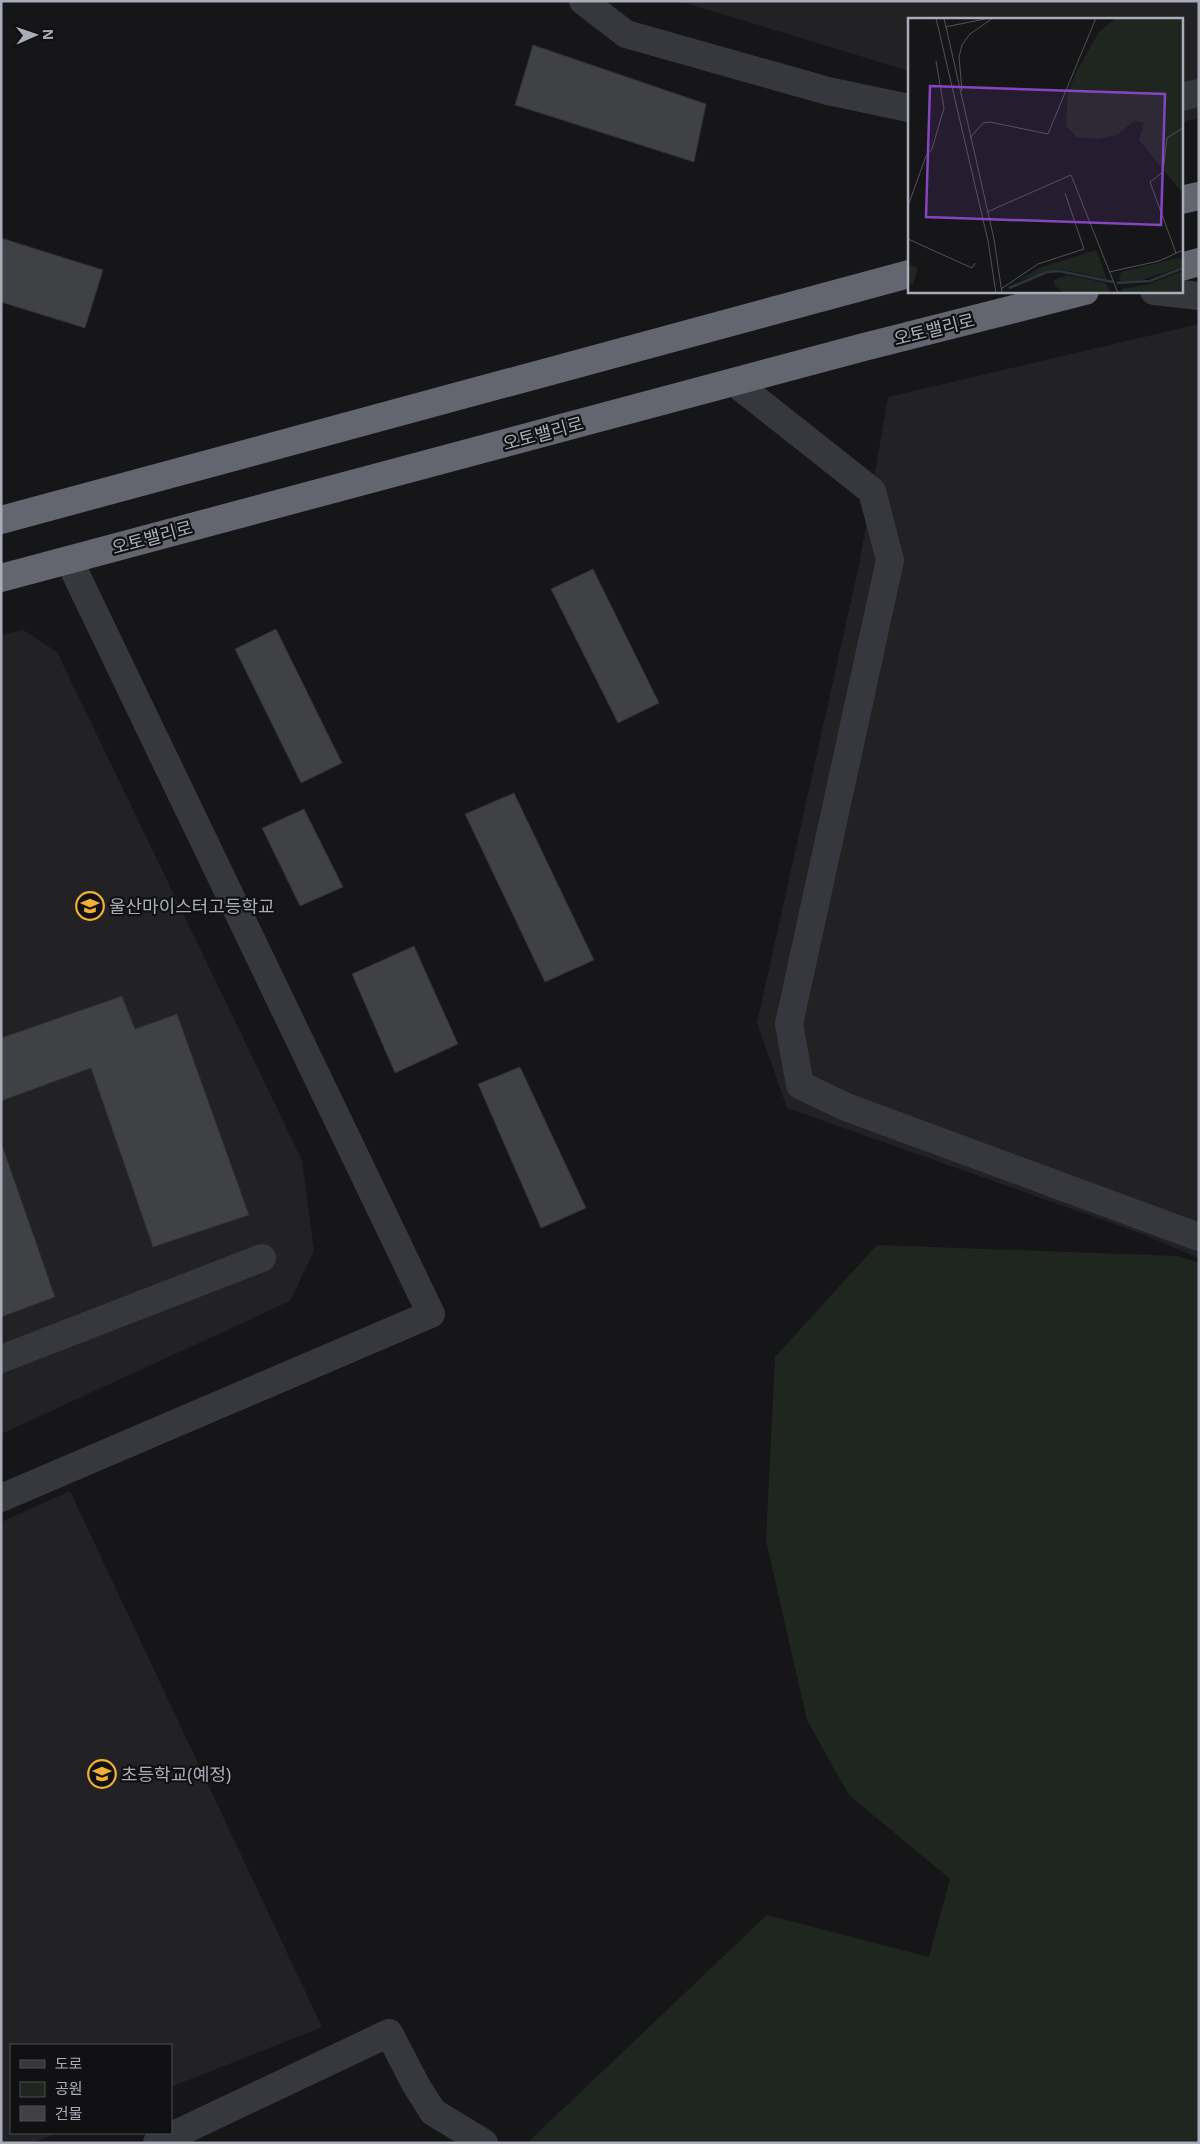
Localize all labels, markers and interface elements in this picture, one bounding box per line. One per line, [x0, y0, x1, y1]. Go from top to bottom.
north arrow [10, 10, 60, 60]
inset map [908, 18, 1182, 292]
text: N [39, 29, 58, 41]
street label: 오토밸리로 [891, 307, 977, 351]
street label: 오토밸리로 [500, 411, 586, 455]
street label: 오토밸리로 [109, 515, 195, 559]
school or university icon: 울산마이스터고등학교 [75, 891, 105, 921]
place label: 울산마이스터고등학교 [109, 894, 275, 918]
school or university icon: 초등학교(예정) [87, 1759, 117, 1789]
place label: 초등학교(예정) [121, 1762, 231, 1786]
legend [10, 2044, 172, 2134]
text: 도로 [55, 2053, 83, 2073]
text: 공원 [55, 2078, 83, 2098]
text: 건물 [55, 2103, 83, 2123]

